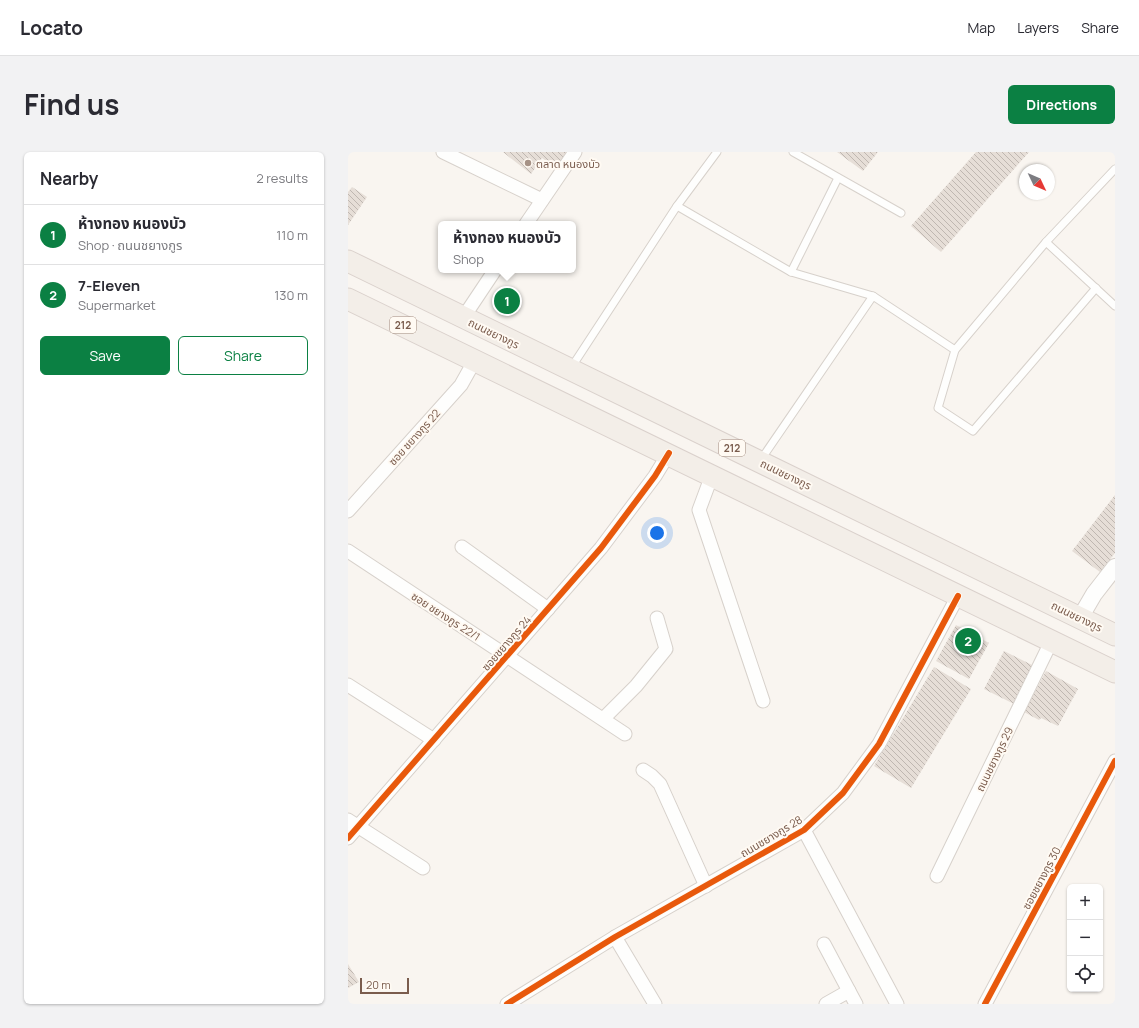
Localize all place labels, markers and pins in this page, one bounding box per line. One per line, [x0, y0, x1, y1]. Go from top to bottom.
place label: ตลาด หนองบัว [536, 156, 600, 171]
marker: ตลาด หนองบัว [523, 158, 533, 168]
pin: 1 [494, 286, 520, 316]
pin: 2 [955, 626, 981, 656]

